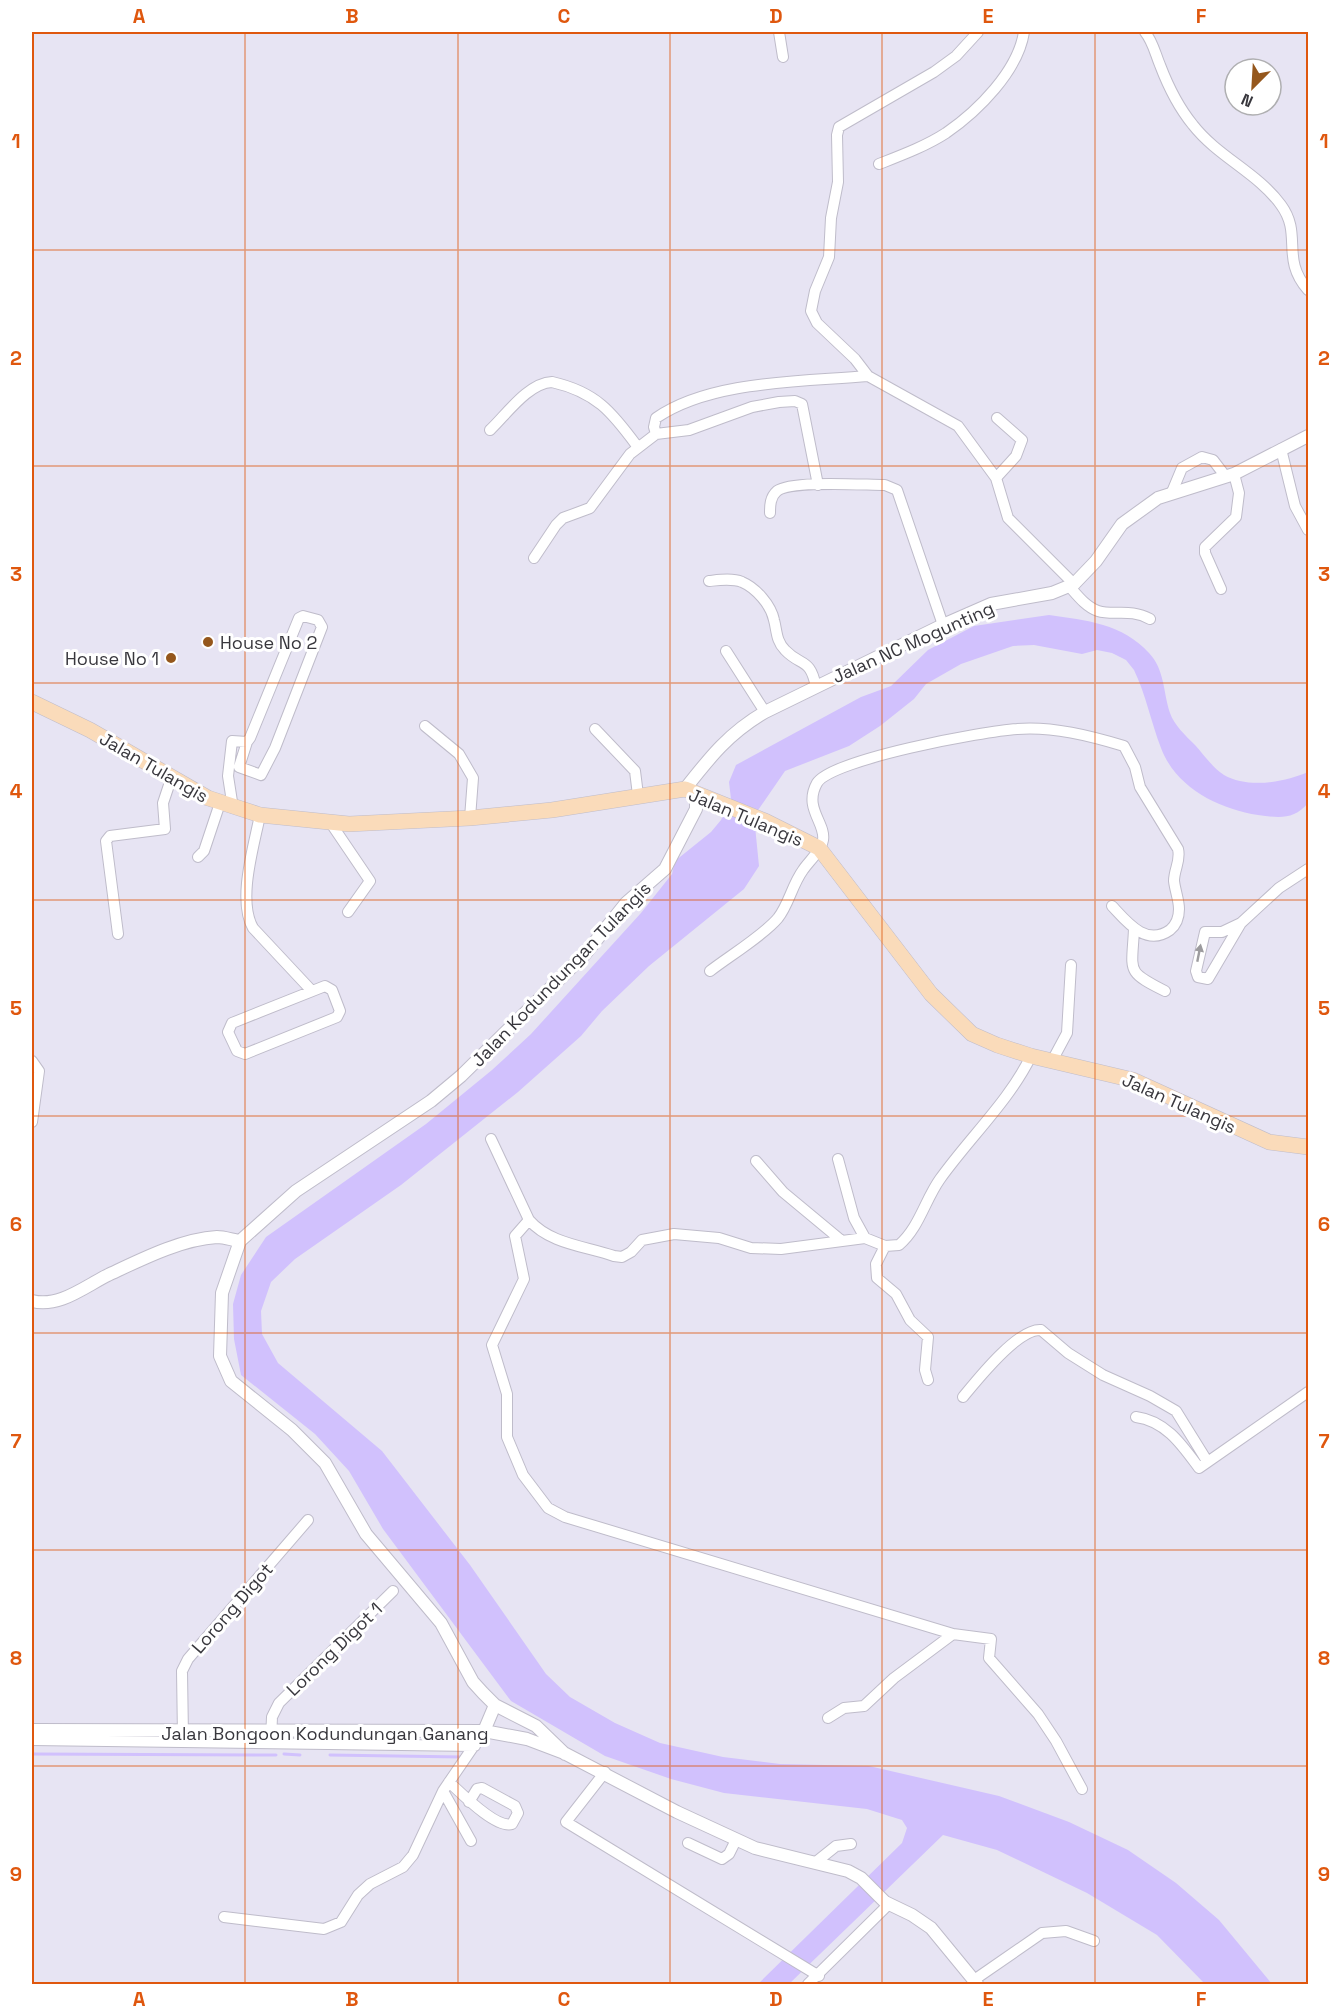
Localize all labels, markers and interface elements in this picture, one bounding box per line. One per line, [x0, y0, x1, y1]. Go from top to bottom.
text: A [133, 3, 146, 29]
text: B [345, 3, 359, 29]
text: C [558, 3, 571, 29]
text: D [769, 3, 783, 29]
text: E [982, 3, 994, 29]
text: F [1196, 3, 1207, 29]
north arrow [1223, 57, 1283, 117]
text: N [1238, 88, 1256, 112]
text: 1 [11, 128, 21, 154]
text: 1 [1319, 128, 1329, 154]
text: 2 [10, 345, 22, 371]
text: 2 [1318, 345, 1330, 371]
text: 3 [10, 561, 22, 587]
text: 3 [1318, 561, 1330, 587]
street label: Jalan NC Mogunting [829, 596, 997, 688]
place label: House No 2 [220, 631, 317, 654]
marker: House No 2 [201, 635, 215, 649]
place label: House No 1 [65, 647, 159, 670]
marker: House No 1 [164, 651, 178, 665]
street label: Jalan Tulangis [95, 727, 213, 807]
text: 4 [10, 778, 23, 804]
text: 4 [1318, 778, 1331, 804]
street label: Jalan Tulangis [685, 783, 807, 851]
street label: Jalan Kodundungan Tulangis [466, 877, 656, 1071]
one-way arrow [1195, 943, 1204, 962]
text: 5 [10, 995, 22, 1021]
text: 5 [1318, 995, 1330, 1021]
street label: Jalan Tulangis [1119, 1068, 1239, 1138]
text: 6 [10, 1211, 22, 1237]
text: 6 [1318, 1211, 1330, 1237]
text: 7 [10, 1428, 22, 1454]
text: 7 [1318, 1428, 1330, 1454]
street label: Lorong Digot [186, 1558, 278, 1658]
street label: Lorong Digot 1 [281, 1597, 387, 1701]
text: 8 [10, 1645, 22, 1671]
text: 8 [1318, 1645, 1330, 1671]
street label: Jalan Bongoon Kodundungan Ganang [161, 1722, 489, 1745]
text: 9 [10, 1861, 22, 1887]
text: 9 [1318, 1861, 1330, 1887]
text: A [133, 1986, 146, 2012]
text: B [345, 1986, 359, 2012]
text: C [558, 1986, 571, 2012]
text: D [769, 1986, 783, 2012]
text: E [982, 1986, 994, 2012]
text: F [1196, 1986, 1207, 2012]

